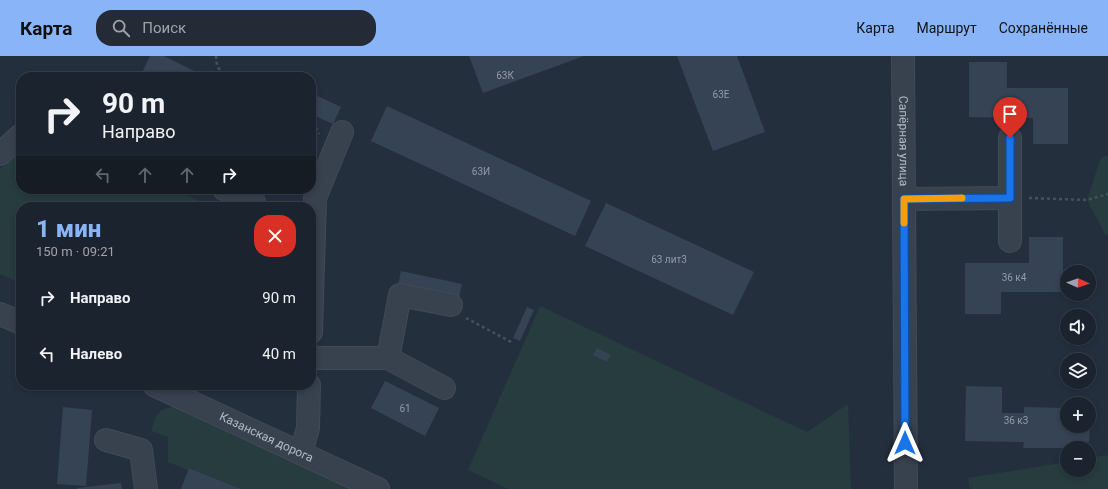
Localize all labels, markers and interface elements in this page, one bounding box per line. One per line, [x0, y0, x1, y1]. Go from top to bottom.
search box [96, 10, 376, 46]
text: Карта [20, 17, 72, 40]
icon: search [110, 17, 132, 39]
text: Поиск [142, 19, 186, 37]
text: Карта [856, 20, 895, 36]
text: Маршрут [917, 20, 977, 36]
text: Сохранённые [999, 20, 1088, 36]
house number: 63К [496, 70, 514, 81]
text: 90 m [102, 87, 165, 120]
icon: right [36, 88, 88, 140]
house number: 63Е [713, 89, 730, 100]
street label: Сапёрная улица [896, 96, 911, 186]
pin [993, 97, 1027, 138]
icon: arrive [999, 103, 1021, 125]
text: Направо [102, 121, 175, 142]
icon: left [92, 164, 114, 186]
icon: ahead [134, 164, 156, 186]
icon: ahead [176, 164, 198, 186]
icon: right [218, 164, 240, 186]
house number: 63И [472, 166, 490, 177]
text: 1 мин [36, 215, 101, 243]
button: close [254, 215, 296, 257]
text: 150 m · 09:21 [36, 244, 115, 259]
house number: 63 лит3 [651, 254, 687, 265]
north arrow [1060, 265, 1096, 301]
map controls [1060, 265, 1096, 477]
house number: 36 к4 [1002, 272, 1027, 283]
icon: right [36, 287, 58, 309]
text: Направо [70, 289, 131, 307]
text: 90 m [262, 289, 296, 307]
button: sound [1060, 309, 1096, 345]
icon: left [36, 343, 58, 365]
text: Налево [70, 345, 122, 363]
text: 40 m [262, 345, 296, 363]
button: layers [1060, 353, 1096, 389]
button: + [1060, 397, 1096, 433]
house number: 61 [399, 403, 411, 414]
street label: Казанская дорога [217, 409, 316, 465]
house number: 36 к3 [1004, 415, 1028, 426]
position arrow [884, 422, 926, 464]
button: − [1060, 441, 1096, 477]

